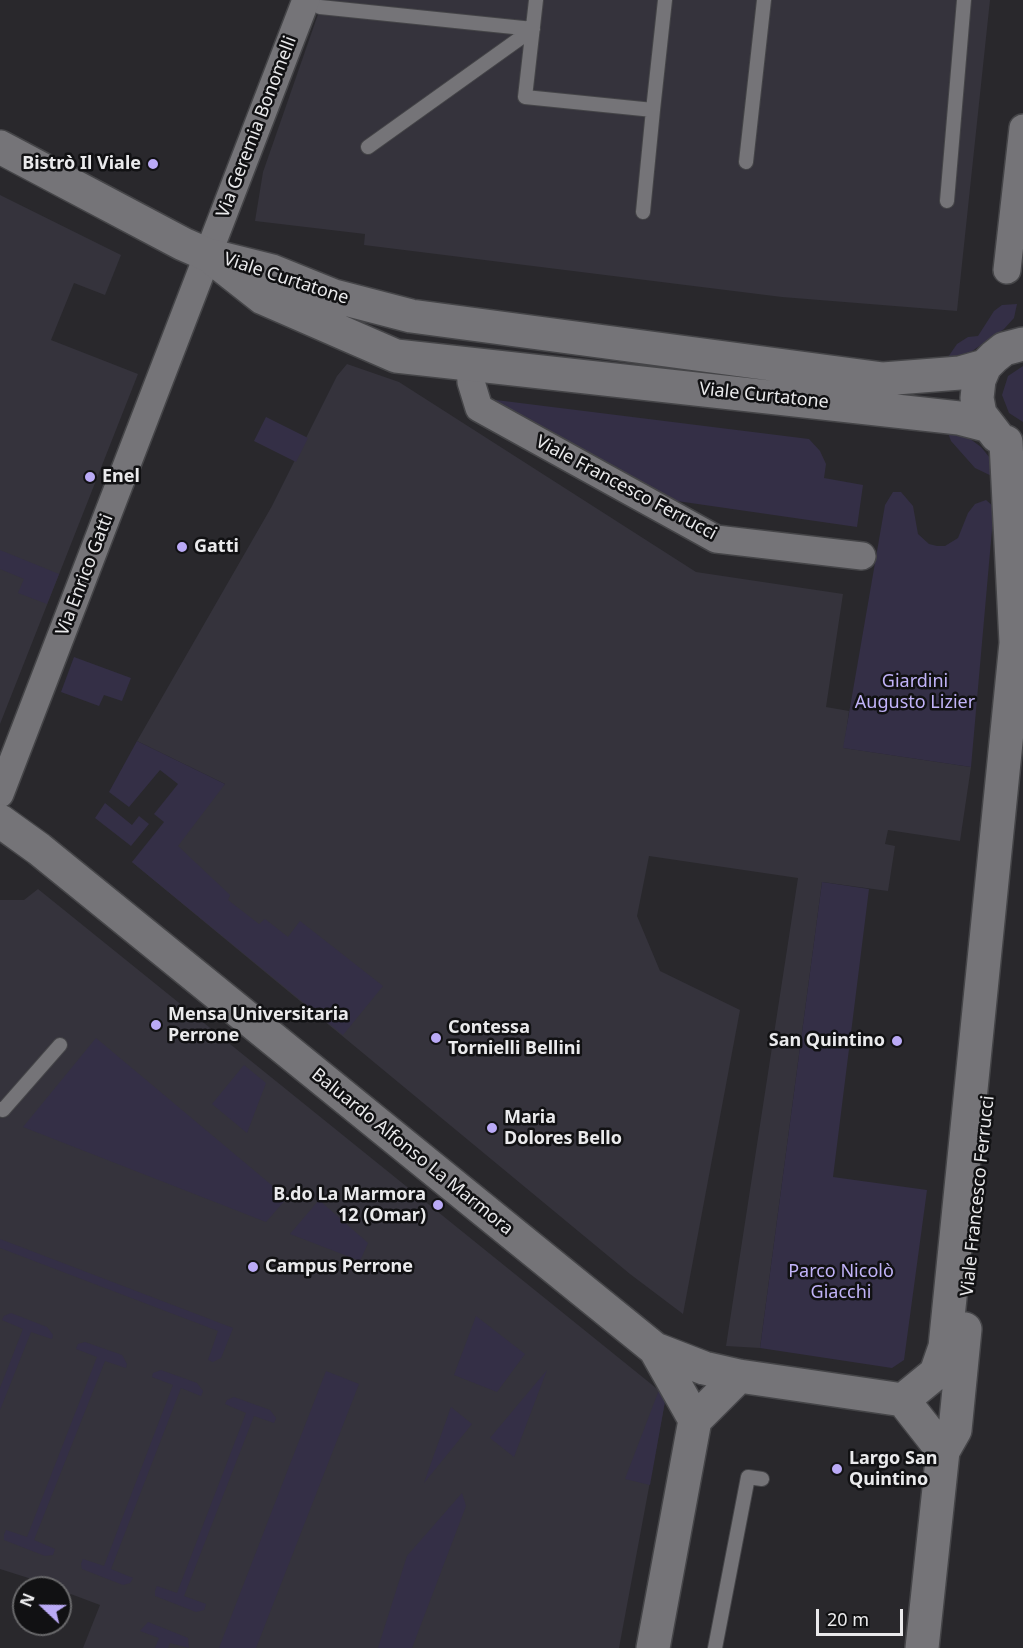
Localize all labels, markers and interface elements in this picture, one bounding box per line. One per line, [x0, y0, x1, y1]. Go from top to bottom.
street label: Via Geremia Bonomelli [212, 33, 302, 221]
place label: Bistrò Il Viale [22, 153, 141, 175]
marker: Bistrò Il Viale [146, 157, 160, 171]
street label: Viale Curtatone [221, 249, 351, 309]
street label: Viale Curtatone [698, 378, 830, 414]
street label: Viale Francesco Ferrucci [532, 431, 720, 545]
place label: Enel [102, 466, 140, 488]
marker: Enel [83, 470, 97, 484]
street label: Via Enrico Gatti [52, 511, 118, 639]
place label: Gatti [194, 536, 239, 558]
marker: Gatti [175, 540, 189, 554]
park label: Giardini Augusto Lizier [855, 671, 975, 714]
place label: Mensa Universitaria Perrone [168, 1004, 349, 1046]
place label: Contessa Tornielli Bellini [448, 1017, 581, 1060]
marker: Mensa Universitaria Perrone [149, 1018, 163, 1032]
place label: San Quintino [769, 1030, 885, 1052]
marker: Contessa Tornielli Bellini [429, 1031, 443, 1045]
marker: San Quintino [890, 1034, 904, 1048]
street label: Baluardo Alfonso La Marmora [307, 1064, 517, 1240]
street label: Viale Francesco Ferrucci [957, 1095, 999, 1297]
place label: Maria Dolores Bello [504, 1107, 622, 1150]
marker: Maria Dolores Bello [485, 1121, 499, 1135]
place label: B.do La Marmora 12 (Omar) [273, 1184, 426, 1226]
marker: B.do La Marmora 12 (Omar) [431, 1198, 445, 1212]
place label: Campus Perrone [265, 1256, 413, 1278]
marker: Campus Perrone [246, 1260, 260, 1274]
park label: Parco Nicolò Giacchi [788, 1261, 894, 1304]
place label: Largo San Quintino [849, 1448, 937, 1490]
marker: Largo San Quintino [830, 1462, 844, 1476]
north arrow [12, 1576, 72, 1636]
text: N [15, 1590, 40, 1610]
scale bar [819, 1597, 906, 1635]
text: 20 m [827, 1607, 869, 1631]

